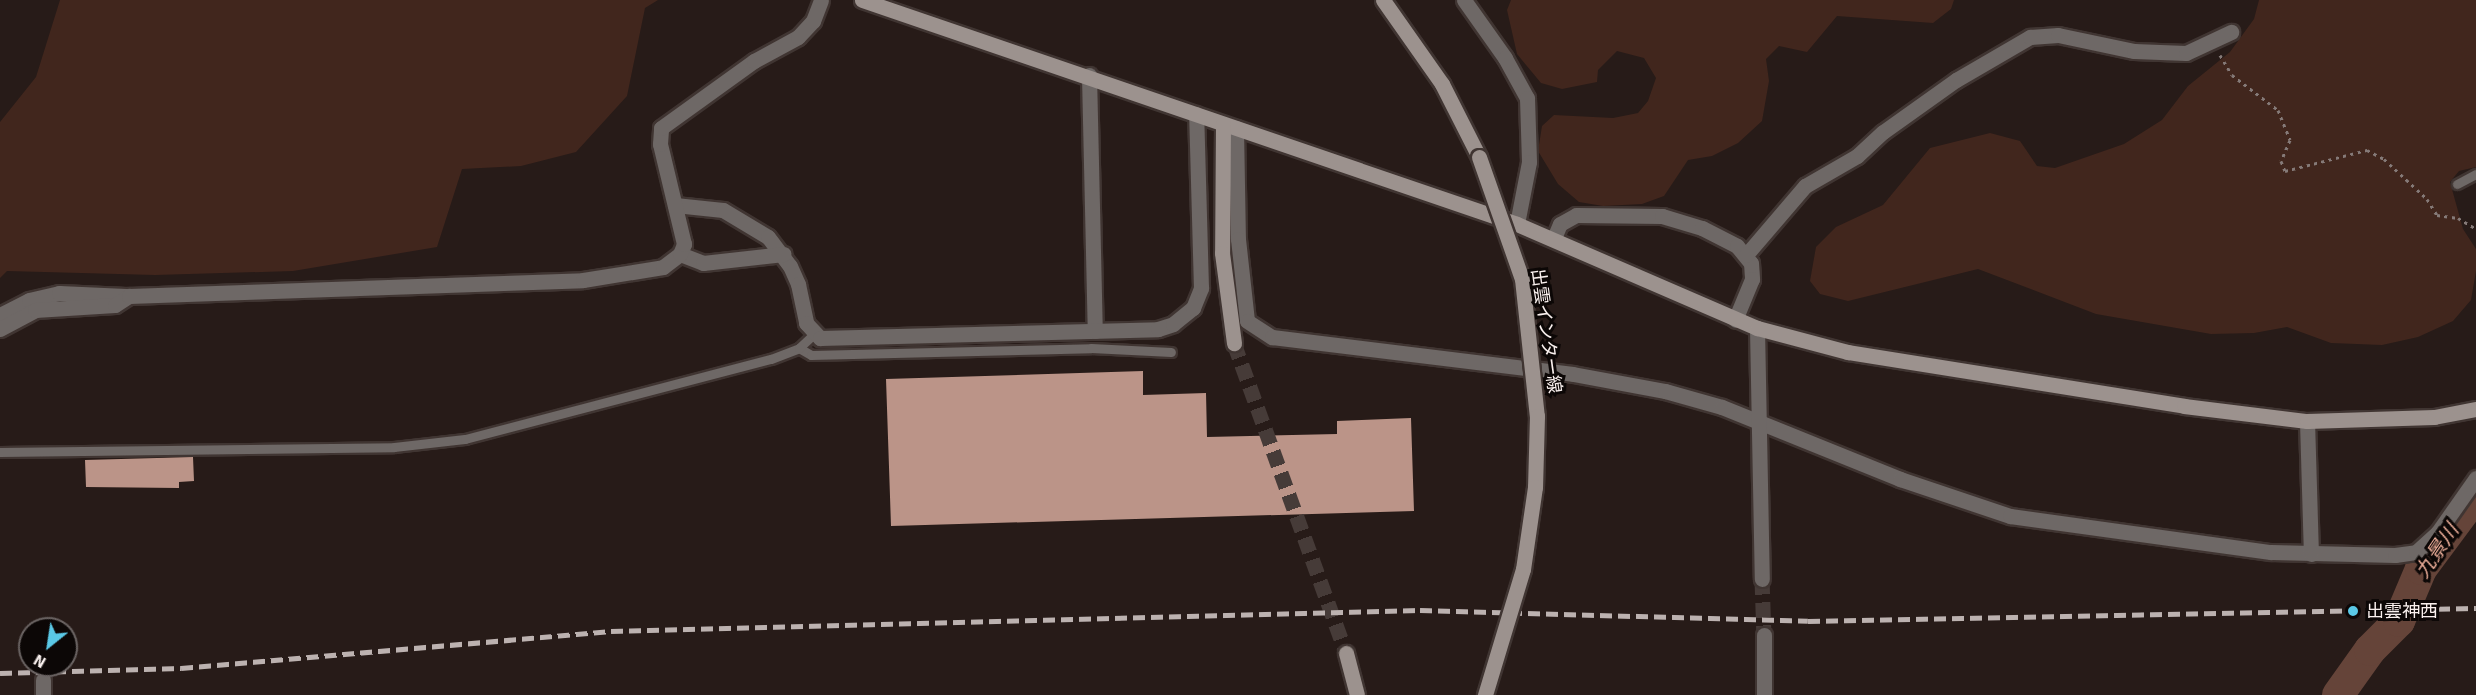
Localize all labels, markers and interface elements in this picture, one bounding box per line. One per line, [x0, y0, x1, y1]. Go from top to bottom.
street label: 出雲インター線 [1527, 267, 1565, 395]
water label: 九景川 [2410, 519, 2464, 583]
place label: 出雲神西 [2366, 600, 2438, 622]
marker: 出雲神西 [2344, 602, 2362, 620]
north arrow [18, 617, 78, 677]
text: N [30, 649, 50, 672]

